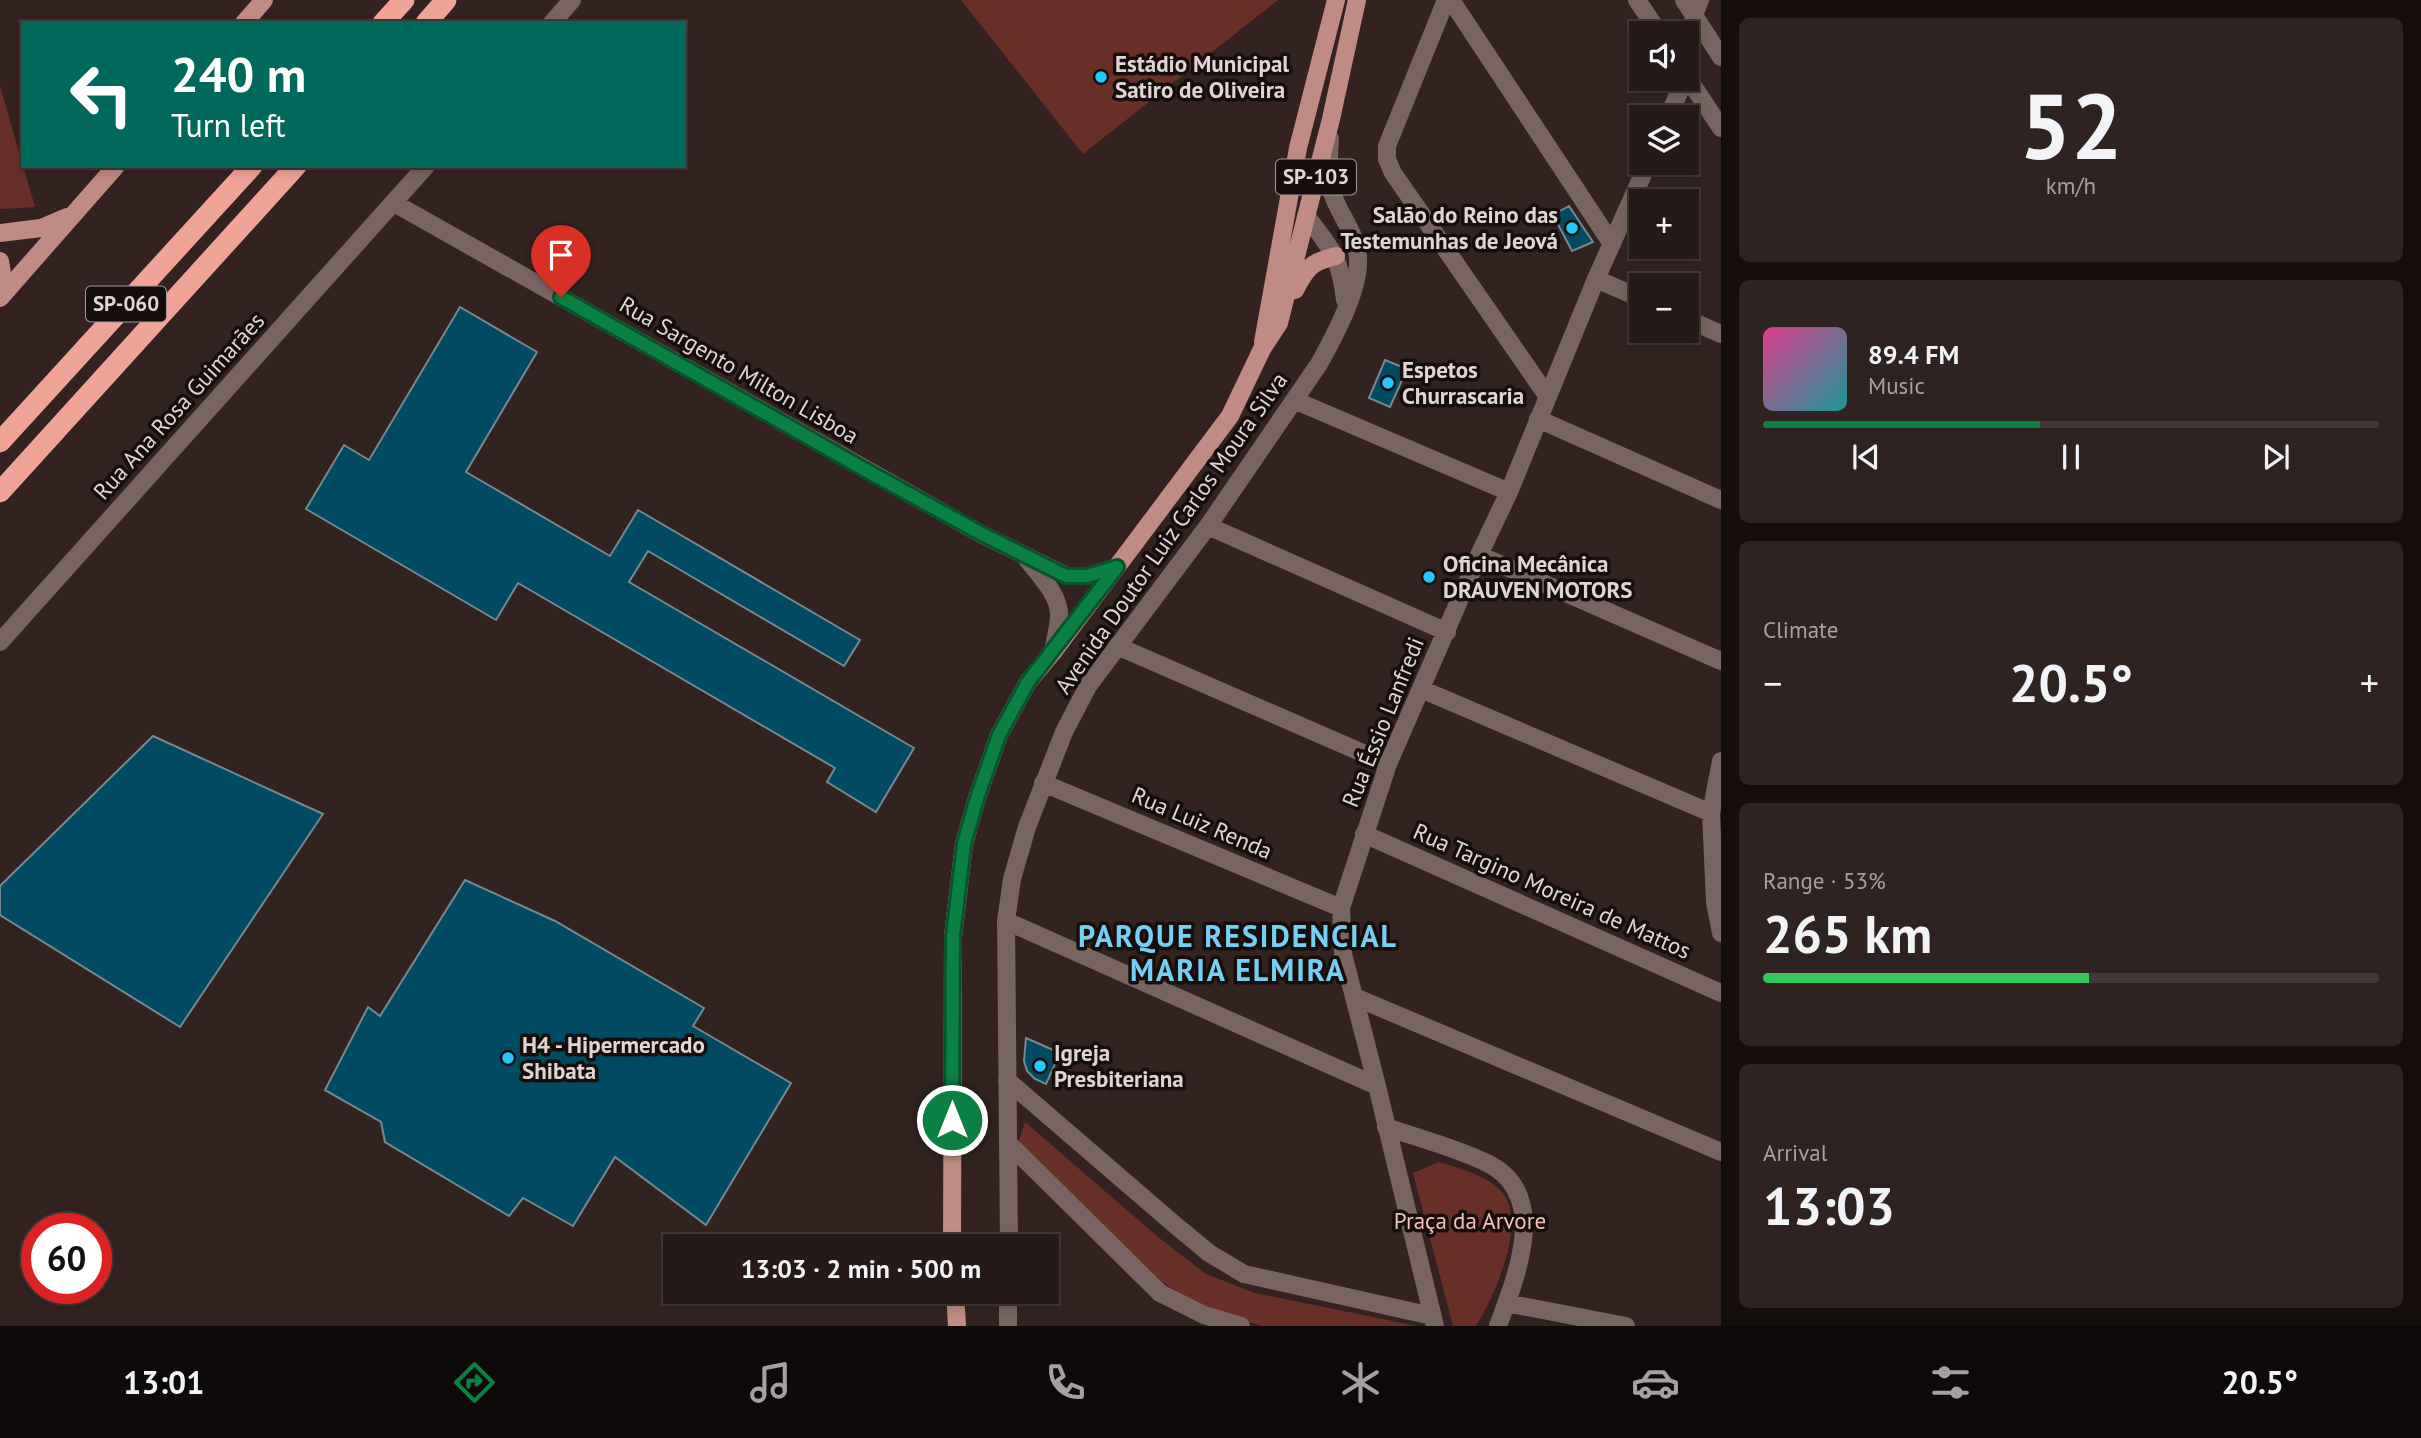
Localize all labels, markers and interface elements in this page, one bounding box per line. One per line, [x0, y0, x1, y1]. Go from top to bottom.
map controls [1629, 21, 1699, 343]
button: sound [1629, 21, 1699, 91]
text: 240 m [171, 42, 306, 106]
icon: left [56, 49, 147, 140]
place label: Estádio Municipal Satiro de Oliveira [1115, 49, 1289, 104]
text: 52 [2019, 66, 2123, 184]
marker: Estádio Municipal Satiro de Oliveira [1093, 69, 1109, 85]
text: Turn left [171, 104, 286, 146]
button: layers [1629, 105, 1699, 175]
road number: SP-103 [1276, 160, 1356, 194]
text: km/h [2046, 171, 2096, 200]
button: + [1629, 189, 1699, 259]
place label: Salão do Reino das Testemunhas de Jeová [1340, 200, 1558, 255]
marker: Salão do Reino das Testemunhas de Jeová [1564, 220, 1580, 236]
pin [531, 225, 591, 297]
icon: arrive [542, 236, 580, 274]
button: − [1629, 273, 1699, 343]
road number: SP-060 [86, 286, 166, 322]
street label: Rua Sargento Milton Lisboa [615, 289, 864, 450]
street label: Rua Ana Rosa Guimarães [87, 306, 270, 505]
text: 89.4 FM [1868, 338, 1959, 371]
place label: Espetos Churrascaria [1402, 355, 1524, 410]
street label: Avenida Doutor Luiz Carlos Moura Silva [1048, 366, 1293, 699]
text: Music [1868, 371, 1925, 400]
marker: Espetos Churrascaria [1380, 375, 1396, 391]
icon: previous [1847, 438, 1885, 476]
icon: pause [2052, 438, 2090, 476]
icon: next [2257, 438, 2295, 476]
place label: Oficina Mecânica DRAUVEN MOTORS [1443, 549, 1633, 604]
marker: Oficina Mecânica DRAUVEN MOTORS [1421, 569, 1437, 585]
text: Climate [1763, 615, 1838, 644]
street label: Rua Éssio Lanfredi [1335, 633, 1430, 811]
text: 20.5° [2009, 649, 2133, 716]
text: − [1763, 658, 1782, 707]
text: + [2360, 658, 2379, 707]
street label: Rua Luiz Renda [1128, 780, 1277, 865]
street label: Rua Targino Moreira de Mattos [1409, 816, 1695, 965]
text: Range · 53% [1763, 866, 1886, 895]
text: 265 km [1763, 900, 1932, 967]
district label: PARQUE RESIDENCIAL MARIA ELMIRA [1078, 916, 1398, 989]
place label: H4 - Hipermercado Shibata [522, 1030, 705, 1085]
place label: Igreja Presbiteriana [1054, 1038, 1184, 1093]
marker: H4 - Hipermercado Shibata [500, 1050, 516, 1066]
marker: Igreja Presbiteriana [1032, 1058, 1048, 1074]
position arrow [915, 1083, 989, 1157]
text: Arrival [1763, 1138, 1827, 1167]
text: 13:03 [1763, 1172, 1895, 1239]
park label: Praça da Arvore [1394, 1206, 1546, 1235]
speed limit sign: 60 [21, 1213, 112, 1304]
text: 13:03 · 2 min · 500 m [741, 1252, 981, 1285]
icon: directions [450, 1358, 499, 1407]
icon: music [746, 1358, 795, 1407]
icon: phone [1041, 1358, 1090, 1407]
icon: climate [1336, 1358, 1385, 1407]
icon: car [1631, 1358, 1680, 1407]
icon: filters [1926, 1358, 1975, 1407]
text: 13:01 [123, 1361, 204, 1403]
text: 20.5° [2222, 1361, 2298, 1403]

